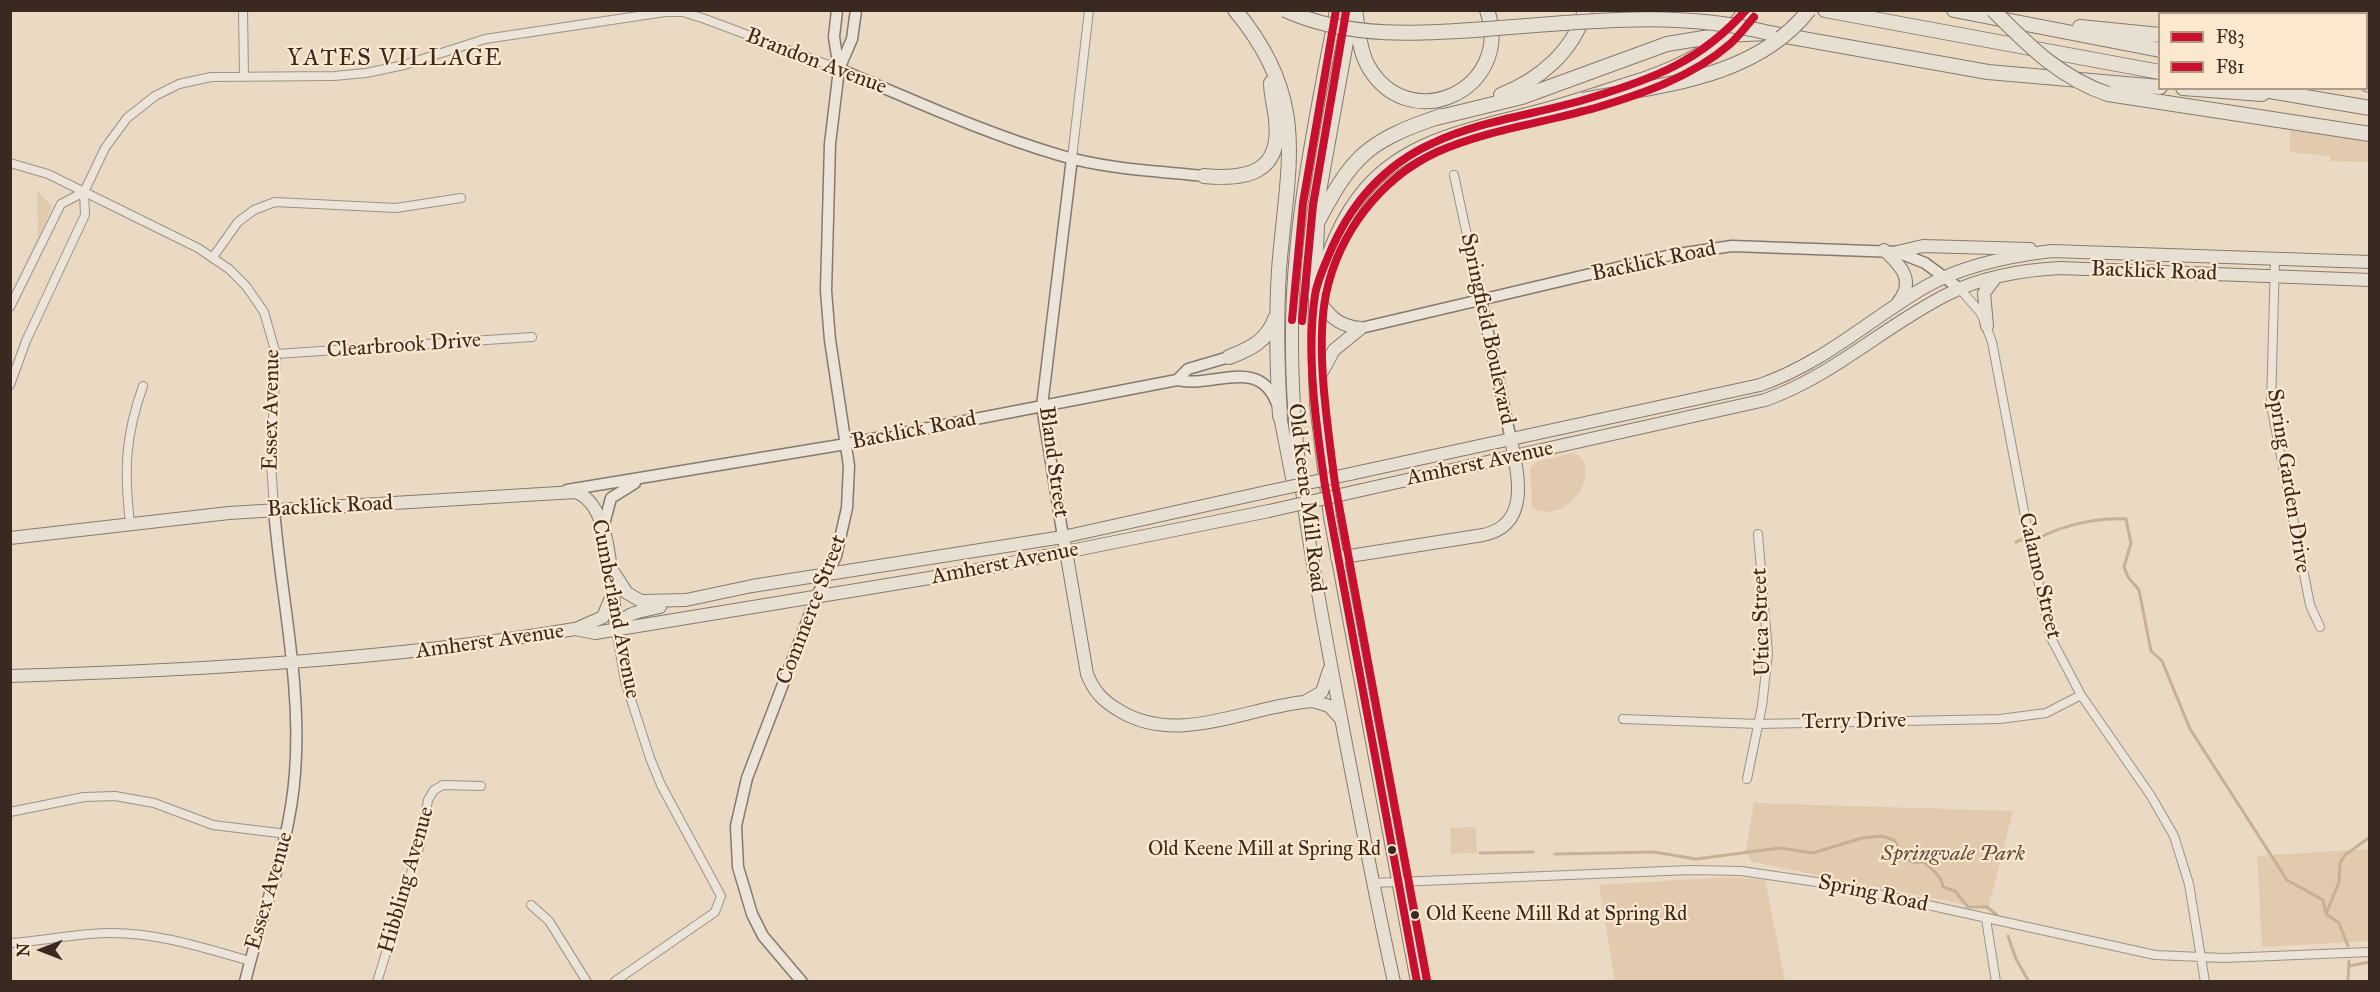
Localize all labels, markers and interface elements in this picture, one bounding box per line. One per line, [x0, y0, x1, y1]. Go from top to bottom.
legend [2158, 12, 2368, 90]
street label: Brandon Avenue [742, 23, 890, 101]
text: F83 [2216, 26, 2245, 48]
district label: YATES VILLAGE [287, 45, 503, 73]
text: F81 [2216, 56, 2244, 78]
street label: Springfield Boulevard [1454, 231, 1520, 427]
street label: Backlick Road [1589, 236, 1719, 288]
street label: Backlick Road [2090, 257, 2218, 287]
street label: Clearbrook Drive [326, 327, 482, 365]
street label: Essex Avenue [258, 349, 286, 471]
street label: Spring Garden Drive [2260, 387, 2316, 575]
street label: Old Keene Mill Road [1281, 402, 1331, 594]
street label: Bland Street [1032, 405, 1074, 519]
street label: Backlick Road [849, 406, 979, 456]
street label: Amherst Avenue [1404, 436, 1556, 492]
street label: Backlick Road [266, 491, 394, 523]
street label: Calamo Street [2012, 510, 2066, 642]
street label: Cumberland Avenue [585, 517, 645, 701]
street label: Commerce Street [771, 531, 853, 689]
street label: Amherst Avenue [929, 537, 1081, 591]
street label: Utica Street [1747, 567, 1777, 677]
street label: Amherst Avenue [414, 619, 566, 665]
street label: Terry Drive [1801, 708, 1907, 736]
street label: Hibbling Avenue [373, 804, 441, 956]
street label: Essex Avenue [241, 829, 299, 953]
place label: Old Keene Mill at Spring Rd [1148, 838, 1381, 862]
park label: Springvale Park [1881, 842, 2025, 868]
marker: Old Keene Mill at Spring Rd [1386, 844, 1398, 856]
street label: Spring Road [1816, 869, 1930, 919]
place label: Old Keene Mill Rd at Spring Rd [1426, 903, 1687, 927]
marker: Old Keene Mill Rd at Spring Rd [1409, 909, 1421, 921]
north arrow [12, 920, 72, 980]
text: N [14, 943, 33, 957]

